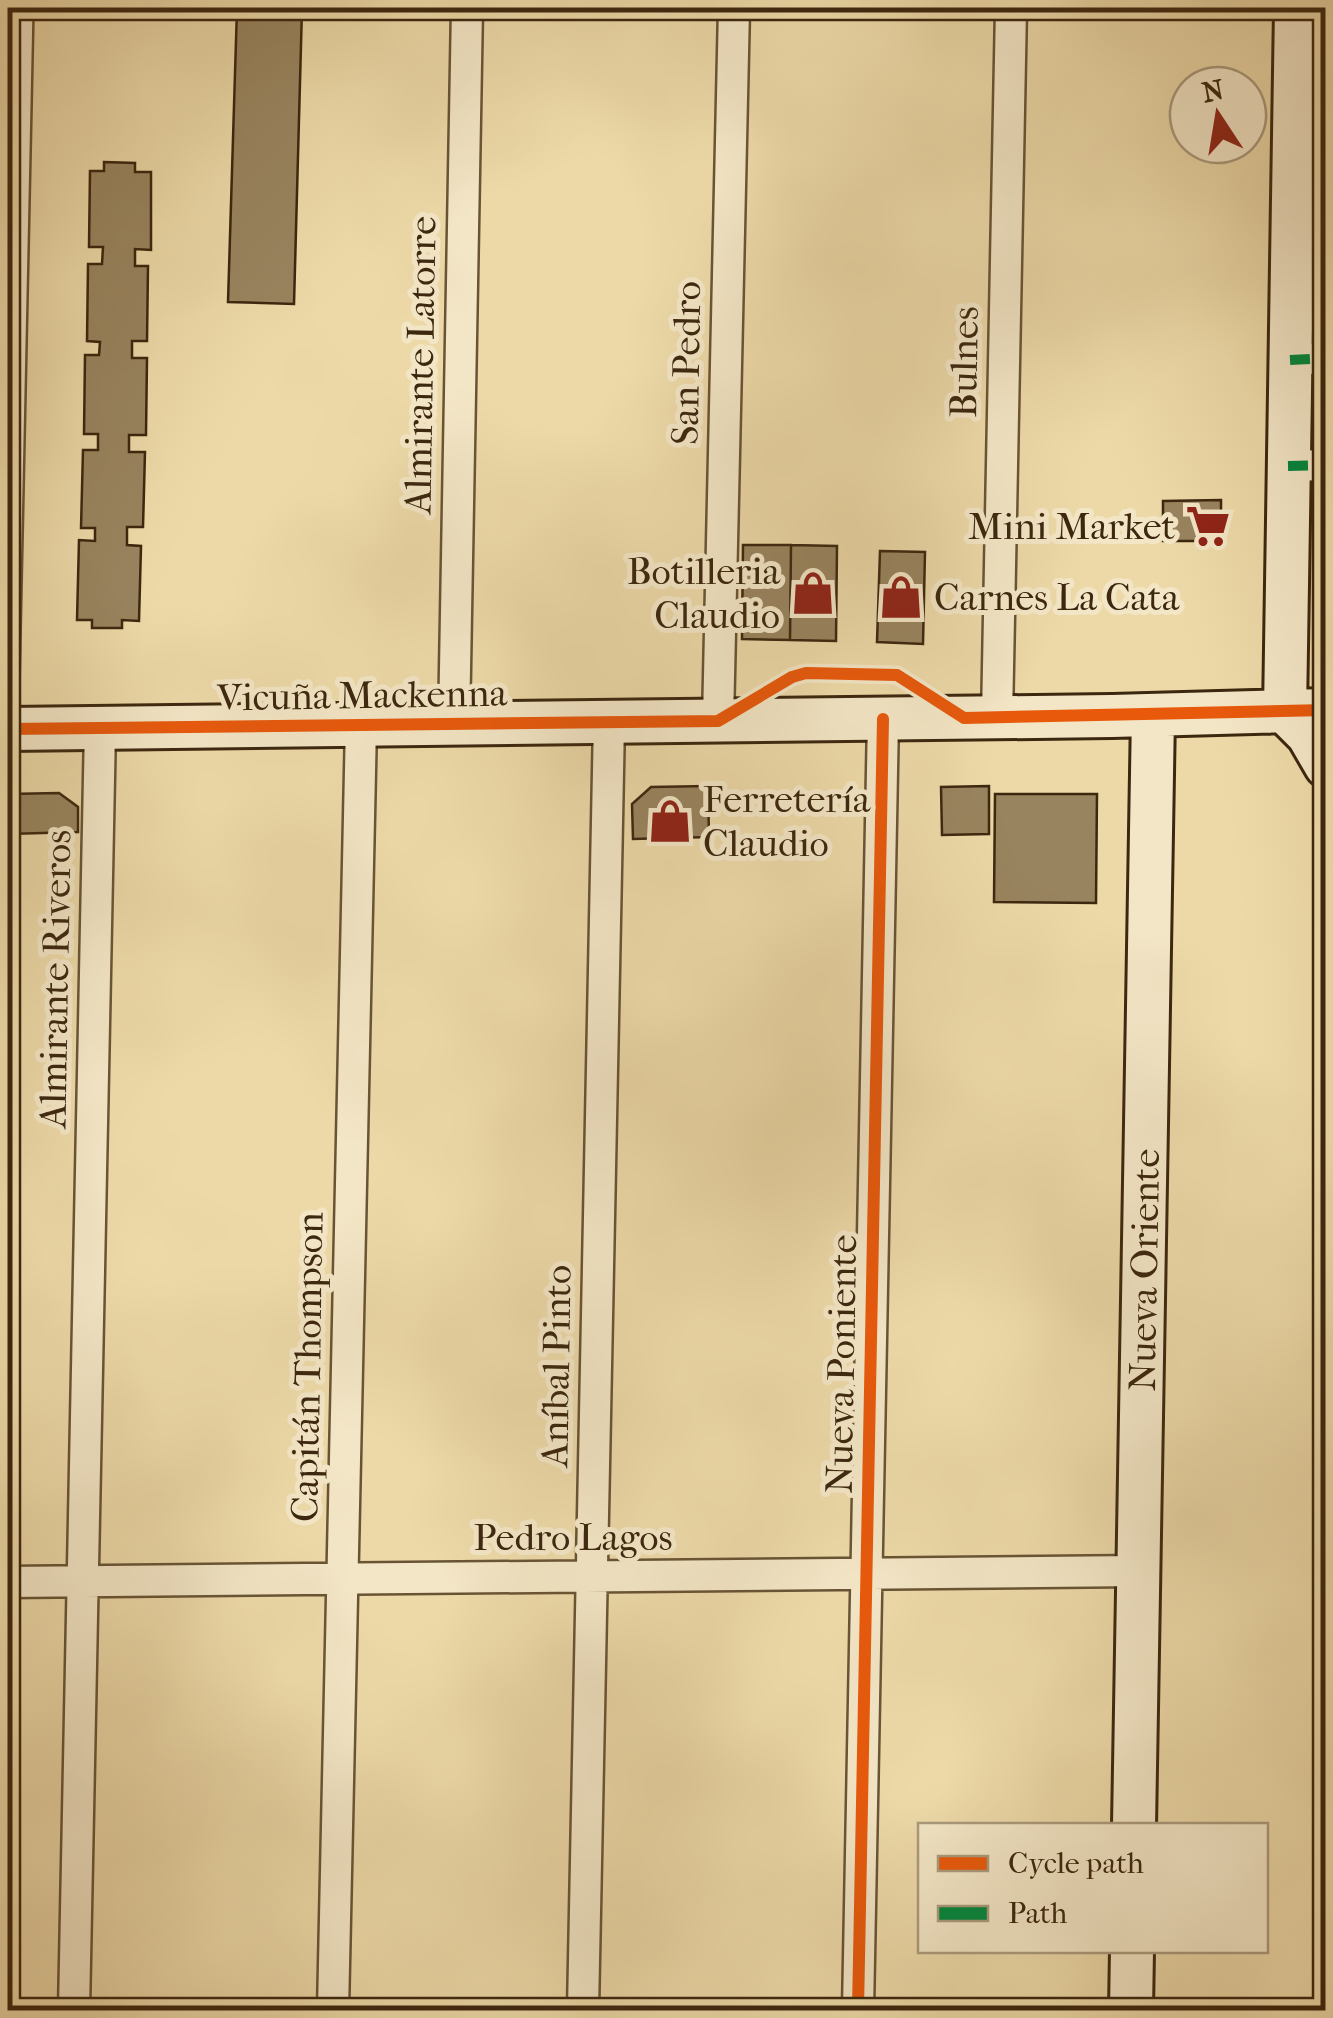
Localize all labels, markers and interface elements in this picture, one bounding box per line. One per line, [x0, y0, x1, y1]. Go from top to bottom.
north arrow [1168, 65, 1268, 165]
text: N [1199, 73, 1227, 109]
street label: Almirante Latorre [395, 216, 446, 516]
street label: San Pedro [663, 281, 710, 445]
street label: Bulnes [941, 306, 988, 418]
supermarket icon: Mini Market [1184, 502, 1232, 550]
place label: Mini Market [968, 504, 1175, 549]
place label: Botilleria Claudio [627, 549, 780, 638]
shop icon: Botilleria Claudio [789, 569, 837, 617]
shop icon: Carnes La Cata [877, 573, 925, 621]
place label: Carnes La Cata [934, 575, 1180, 620]
street label: Vicuña Mackenna [216, 670, 508, 721]
place label: Ferretería Claudio [703, 777, 871, 866]
shop icon: Ferretería Claudio [646, 797, 694, 845]
street label: Almirante Riveros [30, 829, 81, 1131]
street label: Nueva Oriente [1120, 1148, 1169, 1392]
street label: Capitán Thompson [282, 1212, 333, 1522]
street label: Nueva Poniente [817, 1234, 866, 1494]
street label: Aníbal Pinto [532, 1264, 581, 1470]
street label: Pedro Lagos [474, 1515, 673, 1560]
legend [918, 1823, 1268, 1953]
text: Cycle path [1008, 1846, 1144, 1881]
text: Path [1008, 1896, 1067, 1931]

